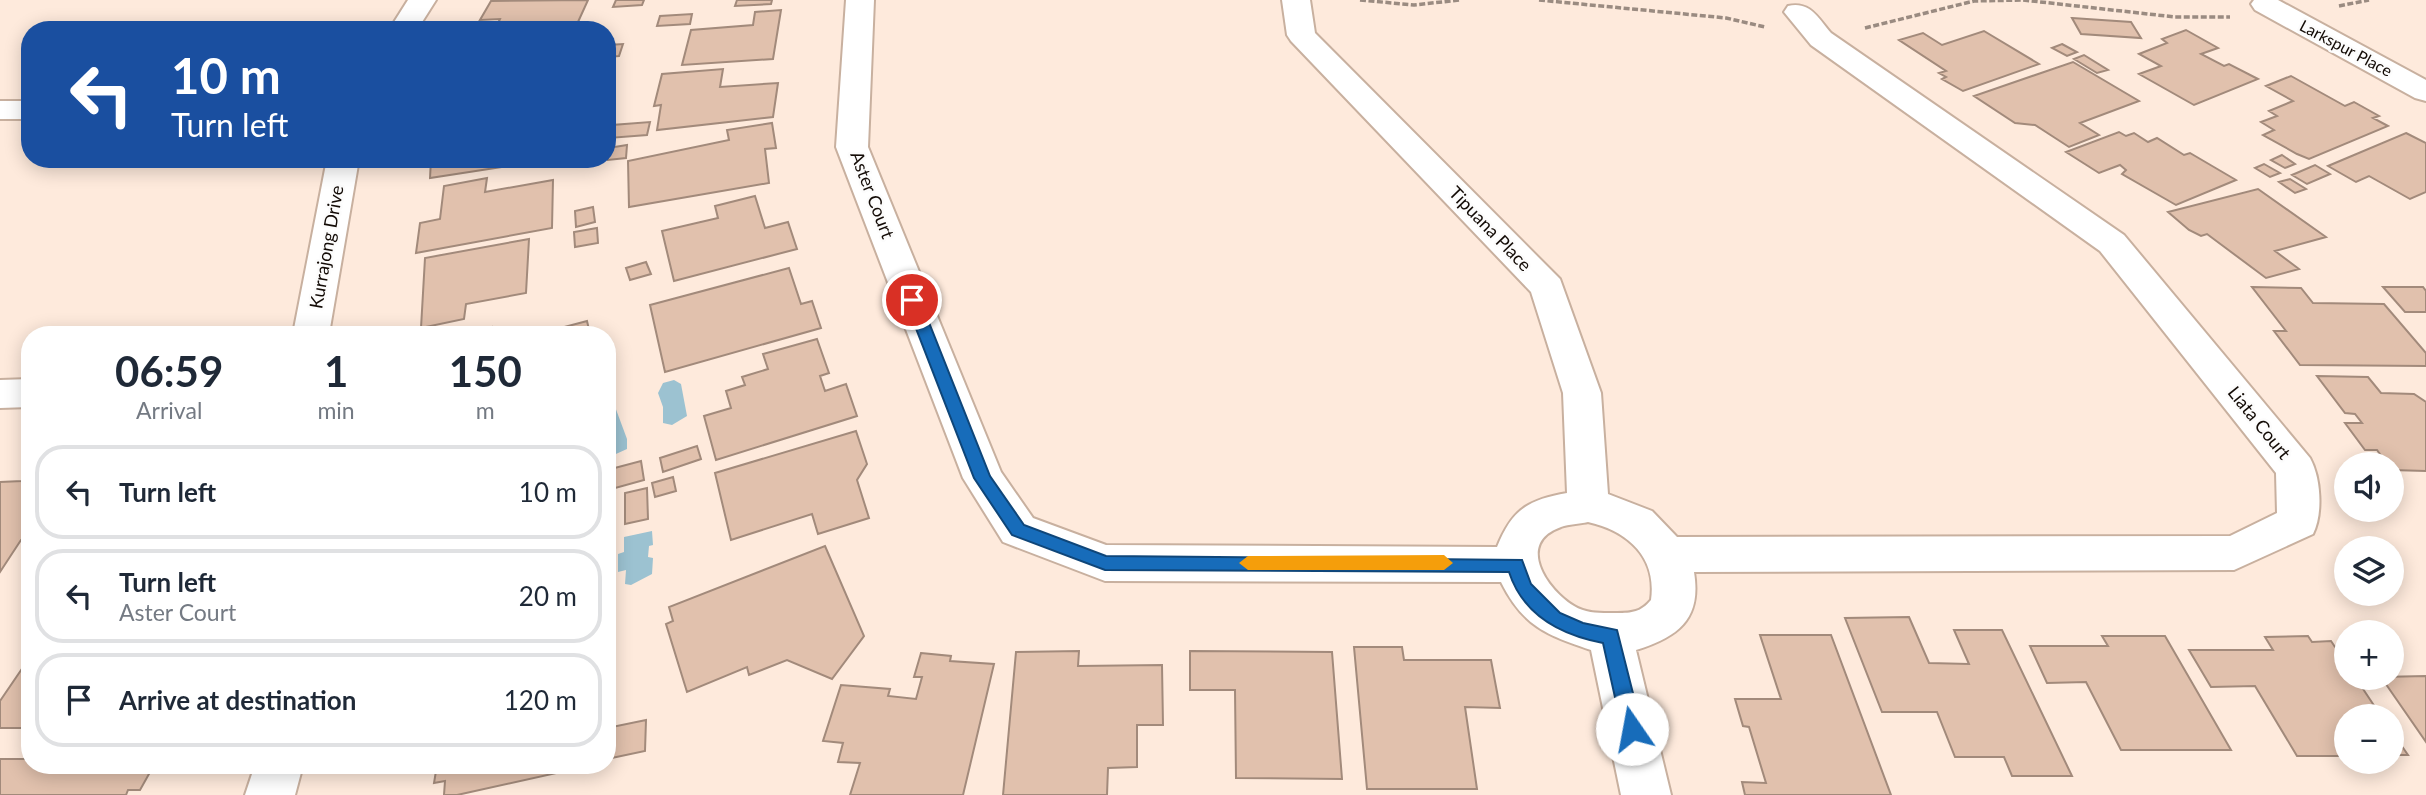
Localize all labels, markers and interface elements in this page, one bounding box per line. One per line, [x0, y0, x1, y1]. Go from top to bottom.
street label: Larkspur Place [2297, 15, 2396, 80]
text: 10 m [171, 46, 281, 104]
icon: left [56, 49, 147, 140]
text: Turn left [171, 105, 288, 144]
street label: Aster Court [846, 148, 900, 242]
street label: Tipuana Place [1445, 181, 1537, 275]
street label: Kurrajong Drive [304, 183, 348, 310]
pin [882, 270, 942, 330]
icon: arrive [893, 281, 931, 319]
text: 06:59 [115, 346, 223, 396]
text: 1 [324, 346, 348, 396]
text: 150 [449, 346, 522, 396]
street label: Liata Court [2224, 381, 2296, 464]
text: Arrival [136, 396, 202, 424]
text: min [317, 396, 355, 424]
text: m [476, 396, 495, 424]
map controls [2334, 452, 2404, 774]
button: sound [2334, 452, 2404, 522]
icon: left [60, 473, 98, 511]
text: Turn left [119, 476, 216, 508]
text: 10 m [519, 476, 577, 508]
button: layers [2334, 536, 2404, 606]
text: Turn left [119, 566, 216, 598]
icon: left [60, 577, 98, 615]
text: 20 m [519, 580, 577, 612]
text: Aster Court [119, 598, 236, 626]
button: + [2334, 620, 2404, 690]
icon: arrive [60, 681, 98, 719]
text: Arrive at destination [119, 684, 356, 716]
text: 120 m [504, 684, 577, 716]
position arrow [1595, 692, 1669, 766]
button: − [2334, 704, 2404, 774]

